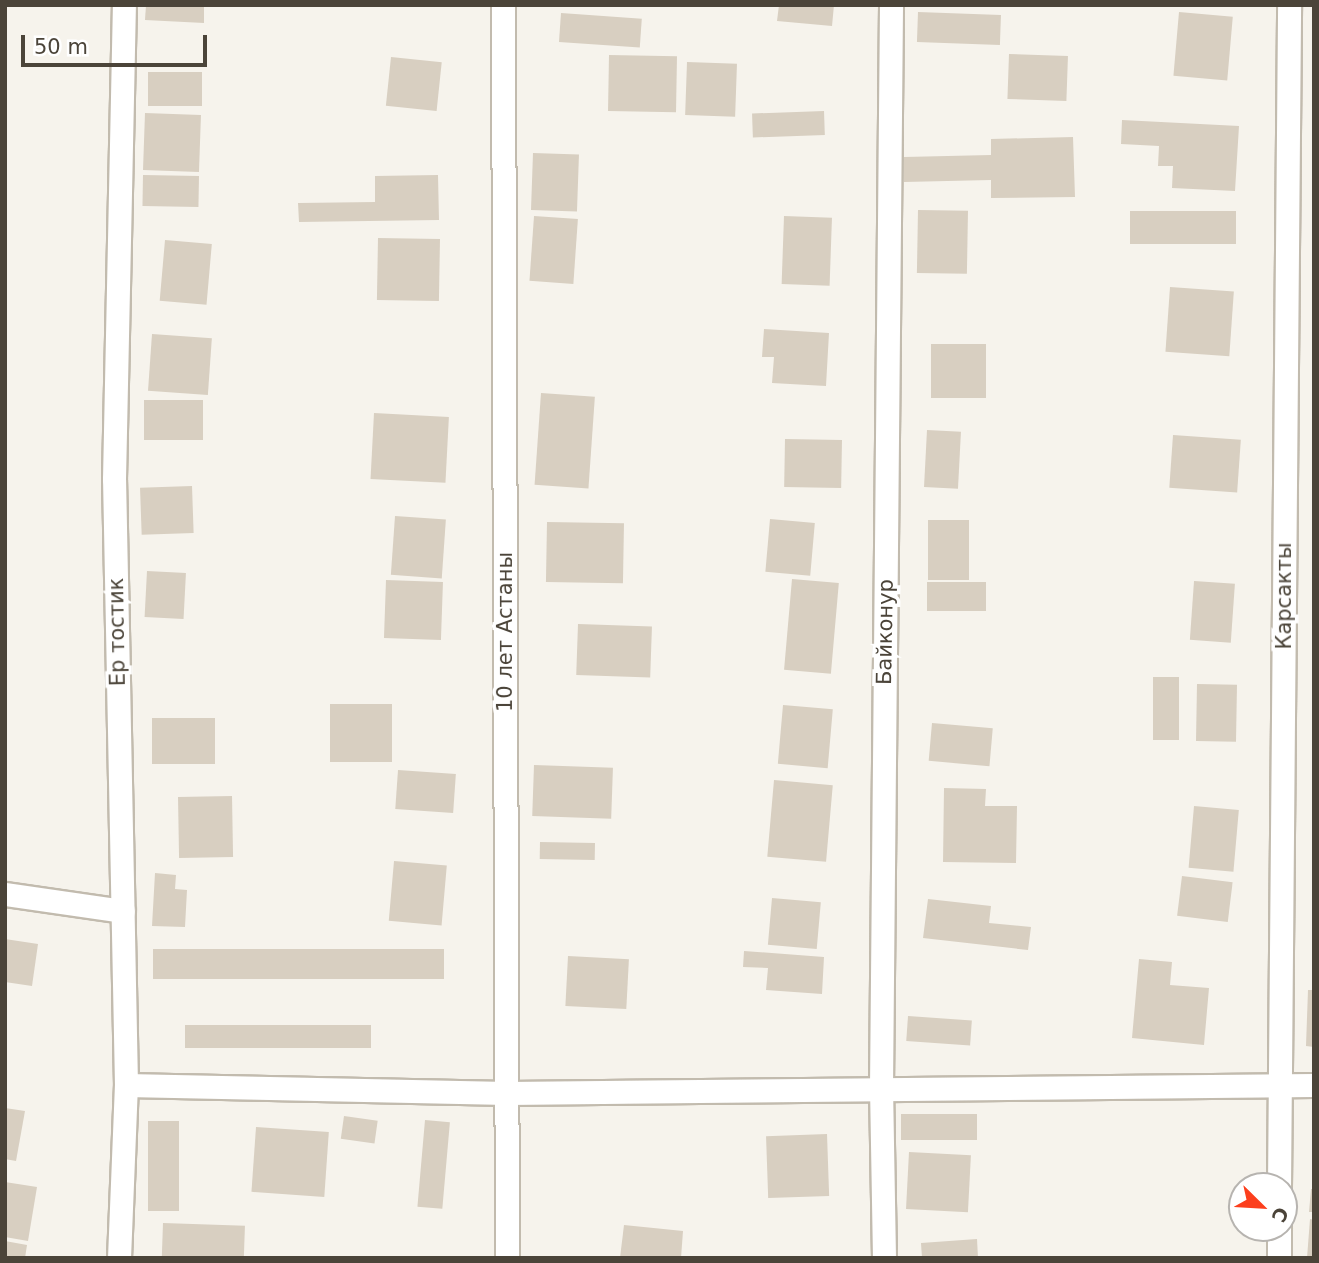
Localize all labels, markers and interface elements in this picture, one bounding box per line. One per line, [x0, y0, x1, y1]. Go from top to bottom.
scale bar [24, 21, 210, 65]
text: 50 m [34, 35, 88, 59]
street label: Карсакты [1271, 542, 1297, 650]
street label: 10 лет Астаны [492, 552, 518, 712]
street label: Ер тостик [103, 578, 131, 686]
street label: Байконур [871, 579, 899, 685]
north arrow [1228, 1172, 1298, 1242]
text: С [1267, 1204, 1293, 1226]

